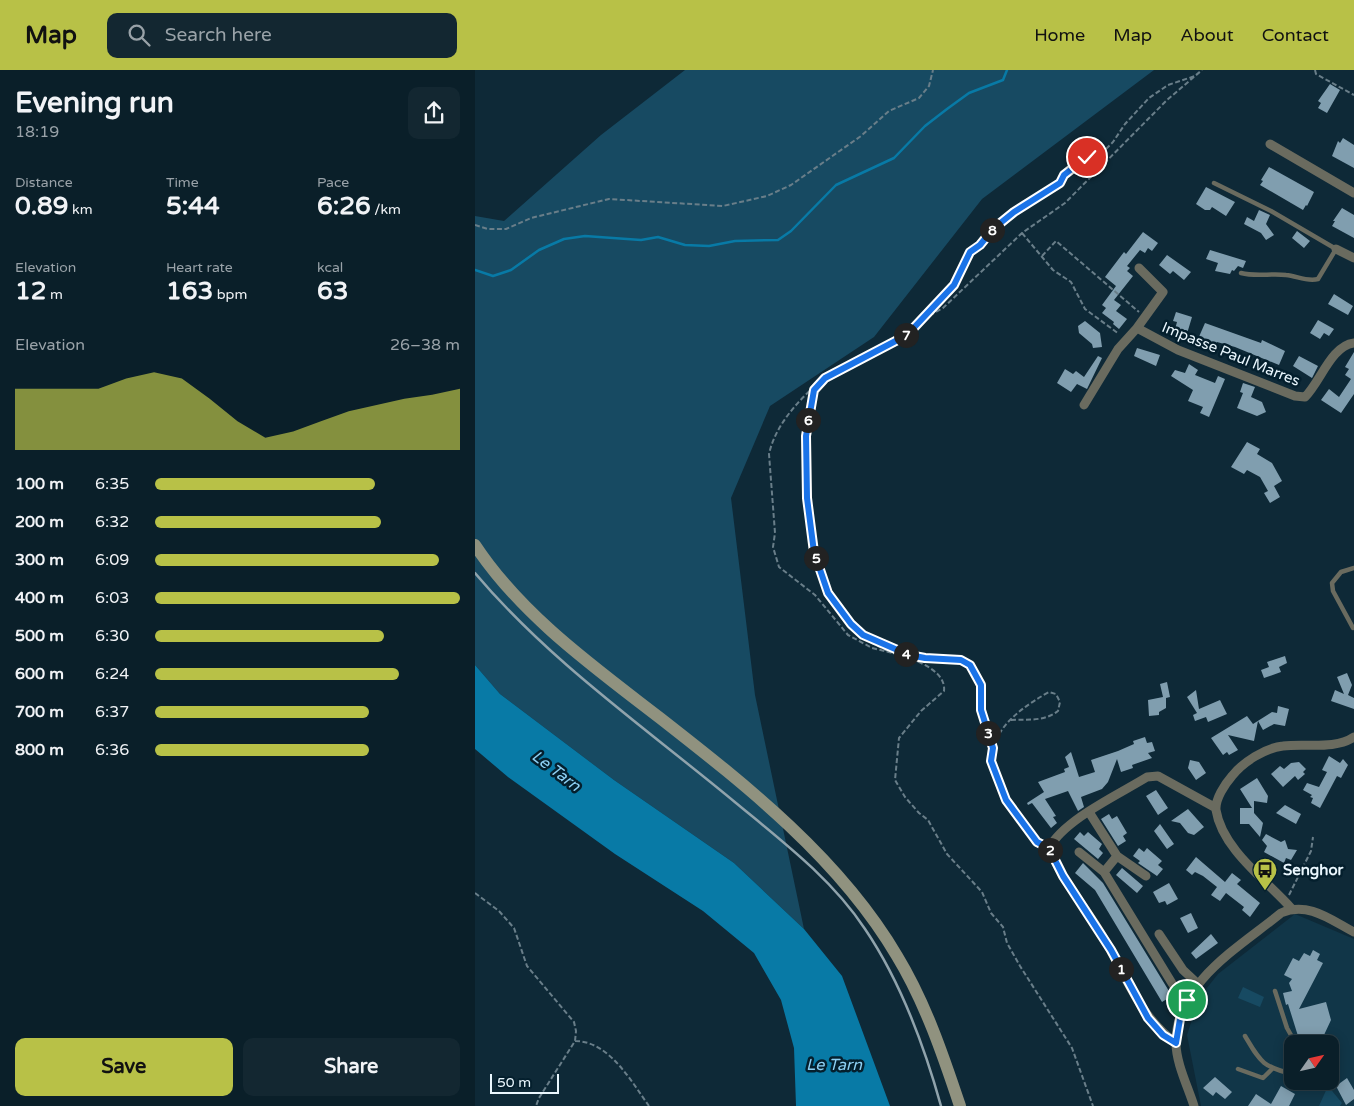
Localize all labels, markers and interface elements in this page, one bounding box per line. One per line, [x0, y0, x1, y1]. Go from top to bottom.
search box [107, 13, 457, 58]
text: Map [25, 21, 77, 50]
icon: search [125, 21, 153, 49]
text: Search here [165, 24, 272, 46]
text: Home [1034, 24, 1085, 46]
text: Map [1113, 24, 1152, 46]
text: About [1180, 24, 1234, 46]
text: Contact [1262, 24, 1329, 46]
text: Evening run [15, 86, 174, 120]
button: share [408, 87, 460, 139]
text: 18:19 [15, 122, 59, 142]
pin [1066, 136, 1108, 178]
icon: check [1073, 143, 1101, 171]
text: Distance [15, 174, 73, 191]
text: Time [166, 174, 199, 191]
text: Pace [317, 174, 349, 191]
text: 0.89 [15, 191, 68, 221]
text: 5:44 [166, 191, 220, 221]
text: 6:26 [317, 191, 371, 221]
text: km [68, 201, 93, 218]
text: /km [371, 201, 401, 218]
pin: 8 [979, 218, 1005, 242]
text: 8 [988, 222, 997, 239]
text: Elevation [15, 259, 76, 276]
text: Heart rate [166, 259, 233, 276]
text: kcal [317, 259, 343, 276]
text: 12 [15, 276, 46, 306]
text: 163 [166, 276, 213, 306]
text: 63 [317, 276, 348, 306]
text: m [46, 286, 63, 303]
text: bpm [213, 286, 247, 303]
street label: Impasse Paul Marres [1159, 318, 1303, 390]
pin: 7 [893, 322, 919, 348]
text: 7 [902, 327, 911, 344]
text: Elevation [15, 335, 85, 355]
text: 26–38 m [390, 335, 460, 355]
pin: 6 [795, 408, 821, 432]
text: 6 [804, 412, 813, 429]
text: 100 m [15, 474, 64, 494]
text: 6:35 [95, 474, 129, 494]
text: 200 m [15, 512, 64, 532]
text: 6:32 [95, 512, 129, 532]
pin: 5 [803, 546, 829, 570]
text: 300 m [15, 550, 64, 570]
text: 6:09 [95, 550, 129, 570]
text: 5 [812, 550, 821, 567]
text: 400 m [15, 588, 64, 608]
text: 6:03 [95, 588, 129, 608]
text: 500 m [15, 626, 64, 646]
text: 6:30 [95, 626, 129, 646]
pin: 4 [893, 642, 919, 666]
text: 4 [902, 646, 911, 663]
text: 600 m [15, 664, 64, 684]
text: 6:24 [95, 664, 129, 684]
text: 700 m [15, 702, 64, 722]
text: 6:37 [95, 702, 129, 722]
pin: 3 [975, 720, 1001, 746]
text: 3 [984, 725, 993, 742]
text: 800 m [15, 740, 64, 760]
text: 6:36 [95, 740, 129, 760]
water label: Le Tarn [528, 746, 585, 797]
pin: 2 [1037, 838, 1063, 862]
text: 2 [1046, 842, 1055, 859]
bus stop icon: Senghor [1252, 857, 1278, 891]
place label: Senghor [1283, 861, 1344, 880]
pin: 1 [1109, 956, 1133, 982]
text: 1 [1117, 961, 1126, 978]
pin [1166, 979, 1208, 1021]
icon: arrive [1173, 986, 1201, 1014]
north arrow [1284, 1035, 1339, 1090]
map controls [1284, 1035, 1339, 1090]
button: Save [15, 1038, 233, 1096]
button: Share [243, 1038, 460, 1096]
water label: Le Tarn [806, 1055, 863, 1075]
scale bar [490, 1071, 559, 1094]
text: 50 m [497, 1074, 531, 1091]

